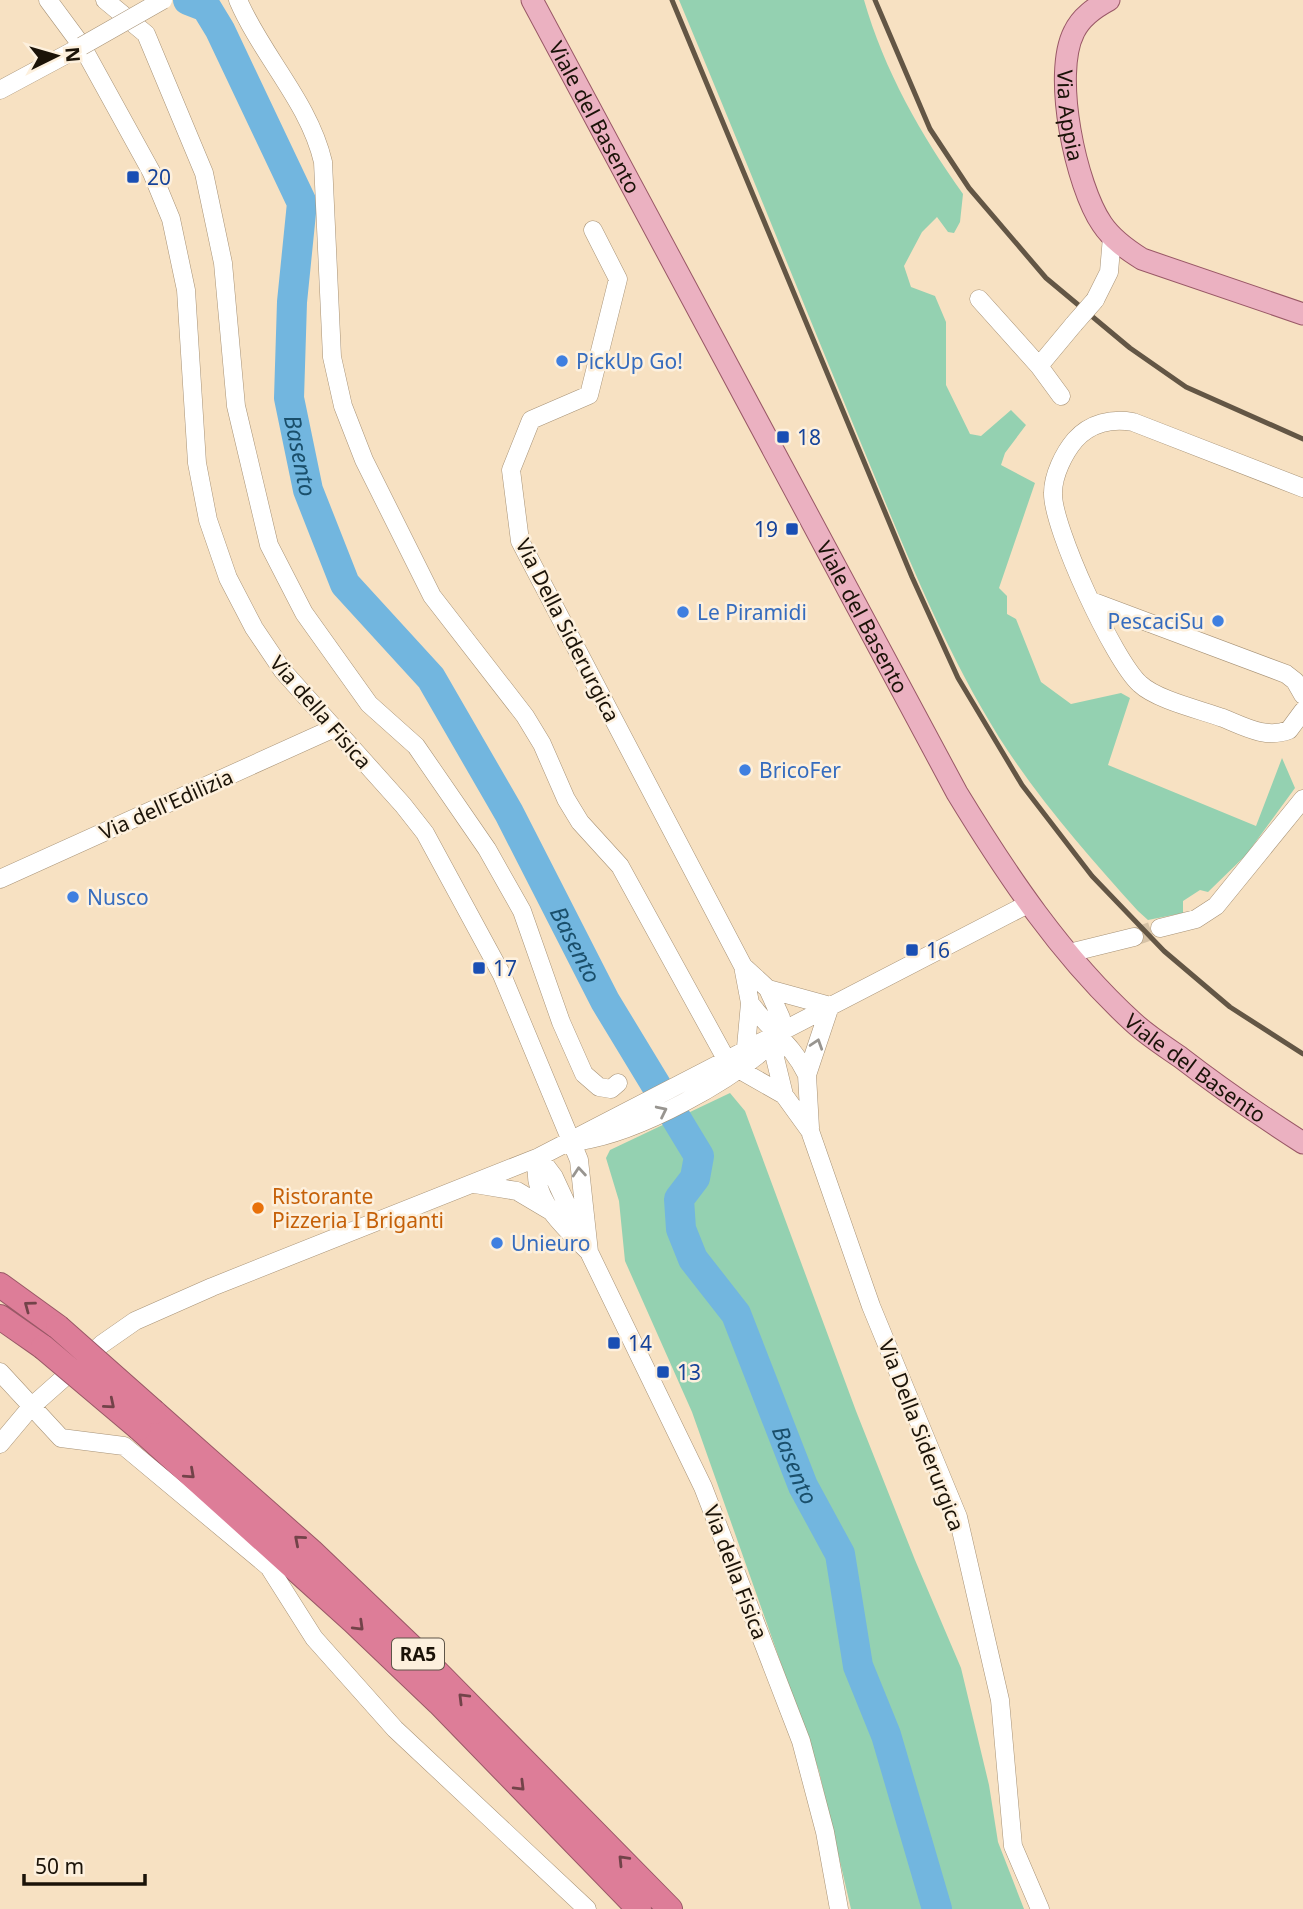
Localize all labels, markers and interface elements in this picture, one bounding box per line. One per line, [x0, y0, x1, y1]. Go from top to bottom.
north arrow [21, 21, 91, 91]
street label: Viale del Basento [543, 36, 647, 198]
text: N [59, 46, 87, 63]
street label: Via Appia [1051, 69, 1090, 164]
place label: 20 [147, 163, 171, 191]
marker: 20 [125, 169, 141, 185]
place label: PickUp Go! [576, 347, 683, 375]
marker: PickUp Go! [554, 353, 570, 369]
water label: Basento [277, 412, 325, 499]
place label: 18 [797, 423, 821, 451]
marker: 18 [775, 429, 791, 445]
place label: 19 [754, 515, 778, 543]
marker: 19 [784, 521, 800, 537]
street label: Via Della Siderurgica [510, 533, 626, 727]
street label: Viale del Basento [810, 536, 915, 698]
place label: Le Piramidi [697, 598, 807, 626]
marker: Le Piramidi [675, 604, 691, 620]
place label: PescaciSu [1108, 607, 1204, 635]
marker: PescaciSu [1210, 613, 1226, 629]
street label: Via della Fisica [264, 649, 378, 775]
place label: BricoFer [759, 756, 841, 784]
street label: Via dell'Edilizia [95, 762, 237, 846]
marker: BricoFer [737, 762, 753, 778]
place label: Nusco [87, 883, 149, 911]
marker: Nusco [65, 889, 81, 905]
water label: Basento [543, 900, 609, 988]
place label: 16 [926, 936, 950, 964]
marker: 16 [904, 942, 920, 958]
place label: 17 [493, 954, 517, 982]
marker: 17 [471, 960, 487, 976]
street label: Viale del Basento [1118, 1007, 1272, 1129]
one-way arrow [809, 1038, 823, 1050]
one-way arrow [655, 1105, 667, 1119]
one-way arrow [572, 1166, 587, 1177]
place label: Ristorante Pizzeria I Briganti [272, 1182, 444, 1234]
marker: Ristorante Pizzeria I Briganti [250, 1200, 266, 1216]
place label: Unieuro [511, 1229, 591, 1257]
marker: Unieuro [489, 1235, 505, 1251]
one-way arrow [24, 1302, 37, 1314]
place label: 14 [628, 1329, 652, 1357]
marker: 14 [606, 1335, 622, 1351]
street label: Via Della Siderurgica [873, 1335, 971, 1535]
place label: 13 [677, 1358, 701, 1386]
marker: 13 [655, 1364, 671, 1380]
one-way arrow [102, 1395, 114, 1408]
water label: Basento [765, 1421, 826, 1510]
one-way arrow [181, 1465, 194, 1478]
street label: Via della Fisica [698, 1501, 774, 1643]
one-way arrow [294, 1536, 307, 1548]
one-way arrow [351, 1617, 364, 1630]
road number: RA5 [392, 1638, 444, 1670]
one-way arrow [459, 1694, 471, 1706]
one-way arrow [511, 1778, 524, 1791]
scale bar [24, 1842, 145, 1886]
text: 50 m [35, 1852, 84, 1880]
one-way arrow [618, 1855, 631, 1868]

